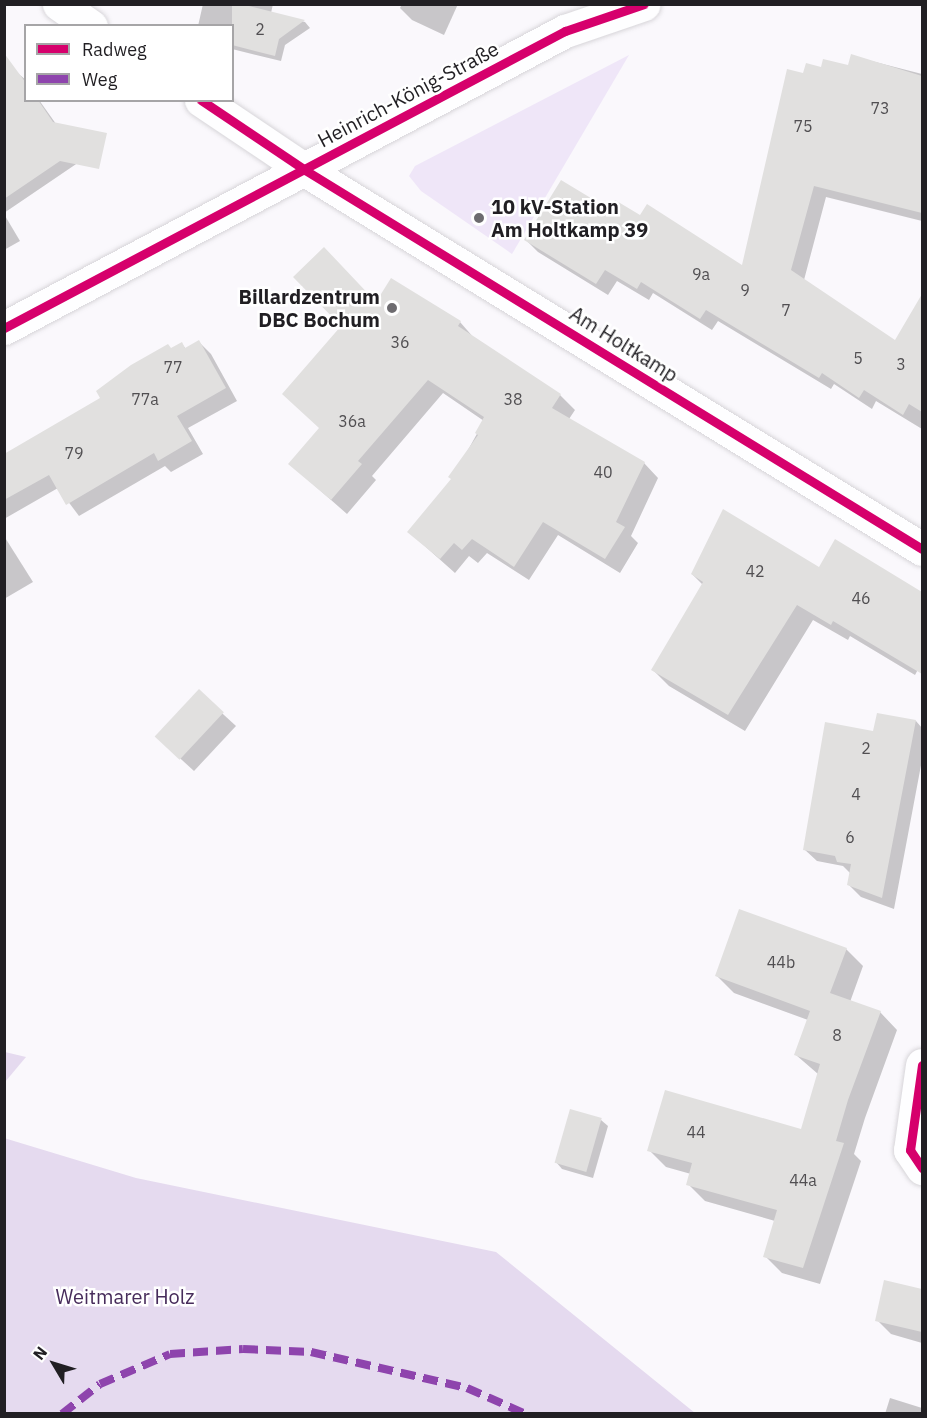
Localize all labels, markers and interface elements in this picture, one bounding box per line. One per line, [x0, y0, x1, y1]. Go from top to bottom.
house number: 2 [255, 19, 265, 39]
legend [24, 24, 234, 102]
street label: Heinrich-König-Straße [313, 36, 503, 152]
text: Radweg [82, 38, 147, 61]
text: Weg [82, 68, 117, 91]
house number: 73 [870, 98, 890, 118]
house number: 75 [793, 116, 813, 136]
place label: 10 kV-Station Am Holtkamp 39 [491, 195, 648, 242]
marker: 10 kV-Station Am Holtkamp 39 [472, 211, 486, 225]
house number: 9a [692, 264, 710, 284]
house number: 9 [740, 280, 750, 300]
place label: Billardzentrum DBC Bochum [239, 284, 380, 331]
house number: 7 [781, 300, 791, 320]
marker: Billardzentrum DBC Bochum [385, 301, 399, 315]
street label: Am Holtkamp [566, 301, 682, 387]
house number: 36 [390, 332, 410, 352]
house number: 5 [853, 348, 863, 368]
house number: 3 [896, 354, 906, 374]
house number: 77 [163, 357, 183, 377]
house number: 77a [131, 389, 159, 409]
house number: 38 [503, 389, 523, 409]
house number: 36a [338, 411, 366, 431]
house number: 79 [64, 443, 84, 463]
house number: 40 [593, 462, 613, 482]
house number: 42 [745, 561, 765, 581]
house number: 46 [851, 588, 871, 608]
house number: 2 [861, 738, 871, 758]
house number: 4 [851, 784, 861, 804]
house number: 6 [845, 827, 855, 847]
house number: 44b [767, 952, 795, 972]
house number: 8 [832, 1025, 842, 1045]
house number: 44 [686, 1122, 706, 1142]
house number: 44a [789, 1170, 817, 1190]
park label: Weitmarer Holz [56, 1284, 194, 1308]
north arrow [24, 1334, 84, 1394]
text: N [28, 1342, 51, 1364]

